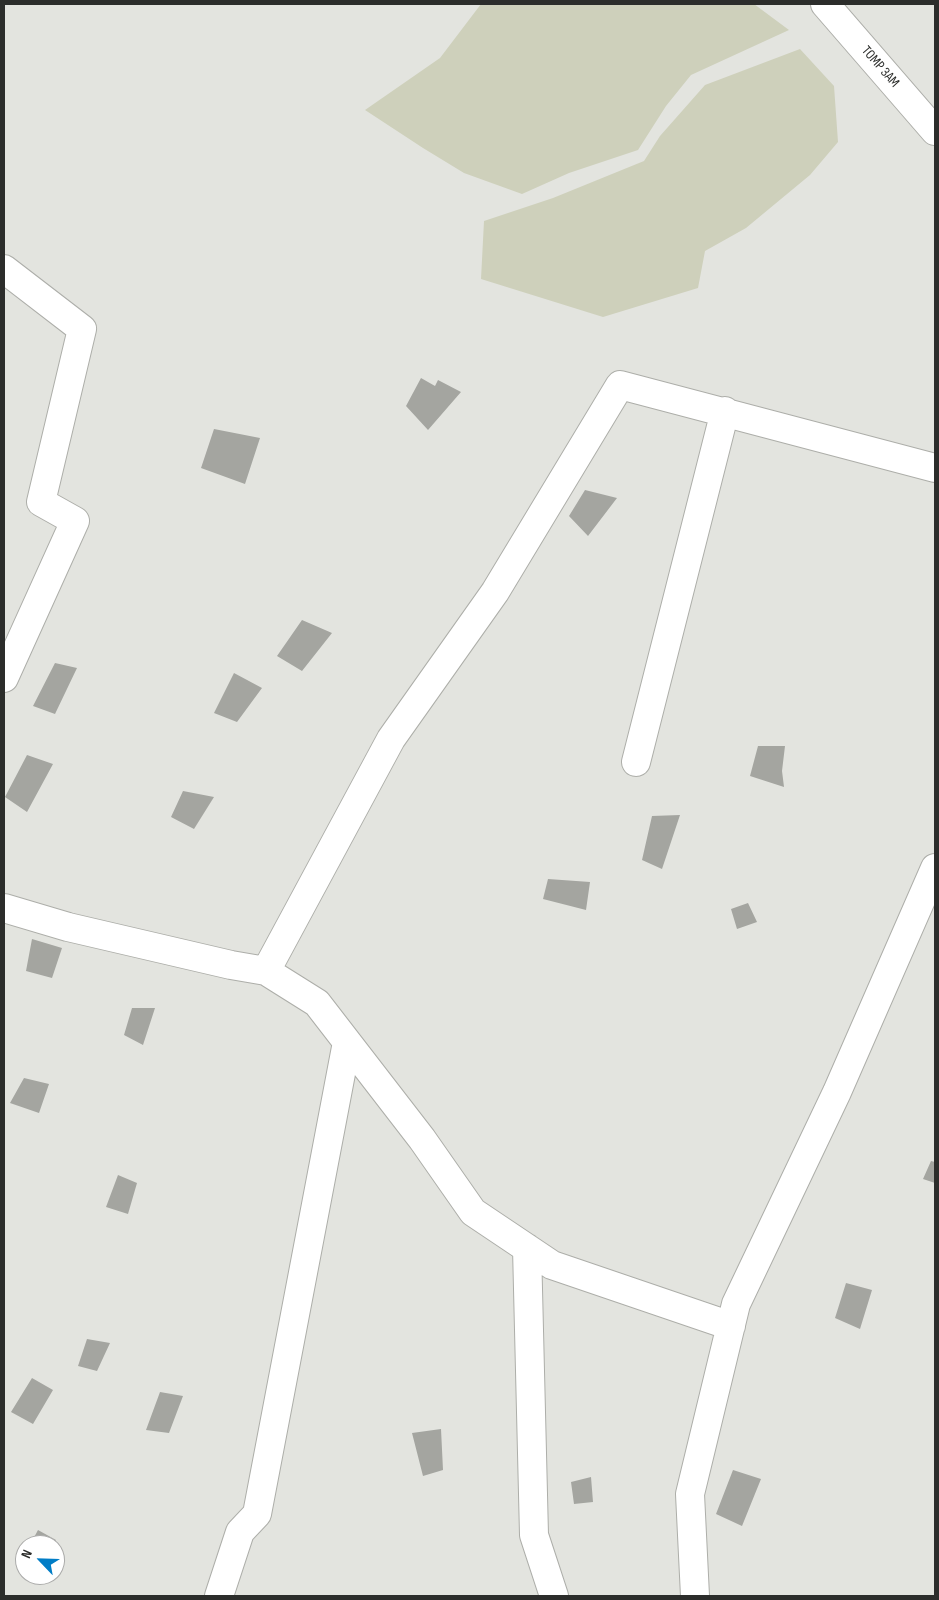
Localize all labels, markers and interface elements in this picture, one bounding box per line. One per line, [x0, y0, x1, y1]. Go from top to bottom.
street label: ТОМР ЗАМ [857, 43, 903, 91]
north arrow [15, 1535, 65, 1585]
text: N [17, 1547, 36, 1561]

